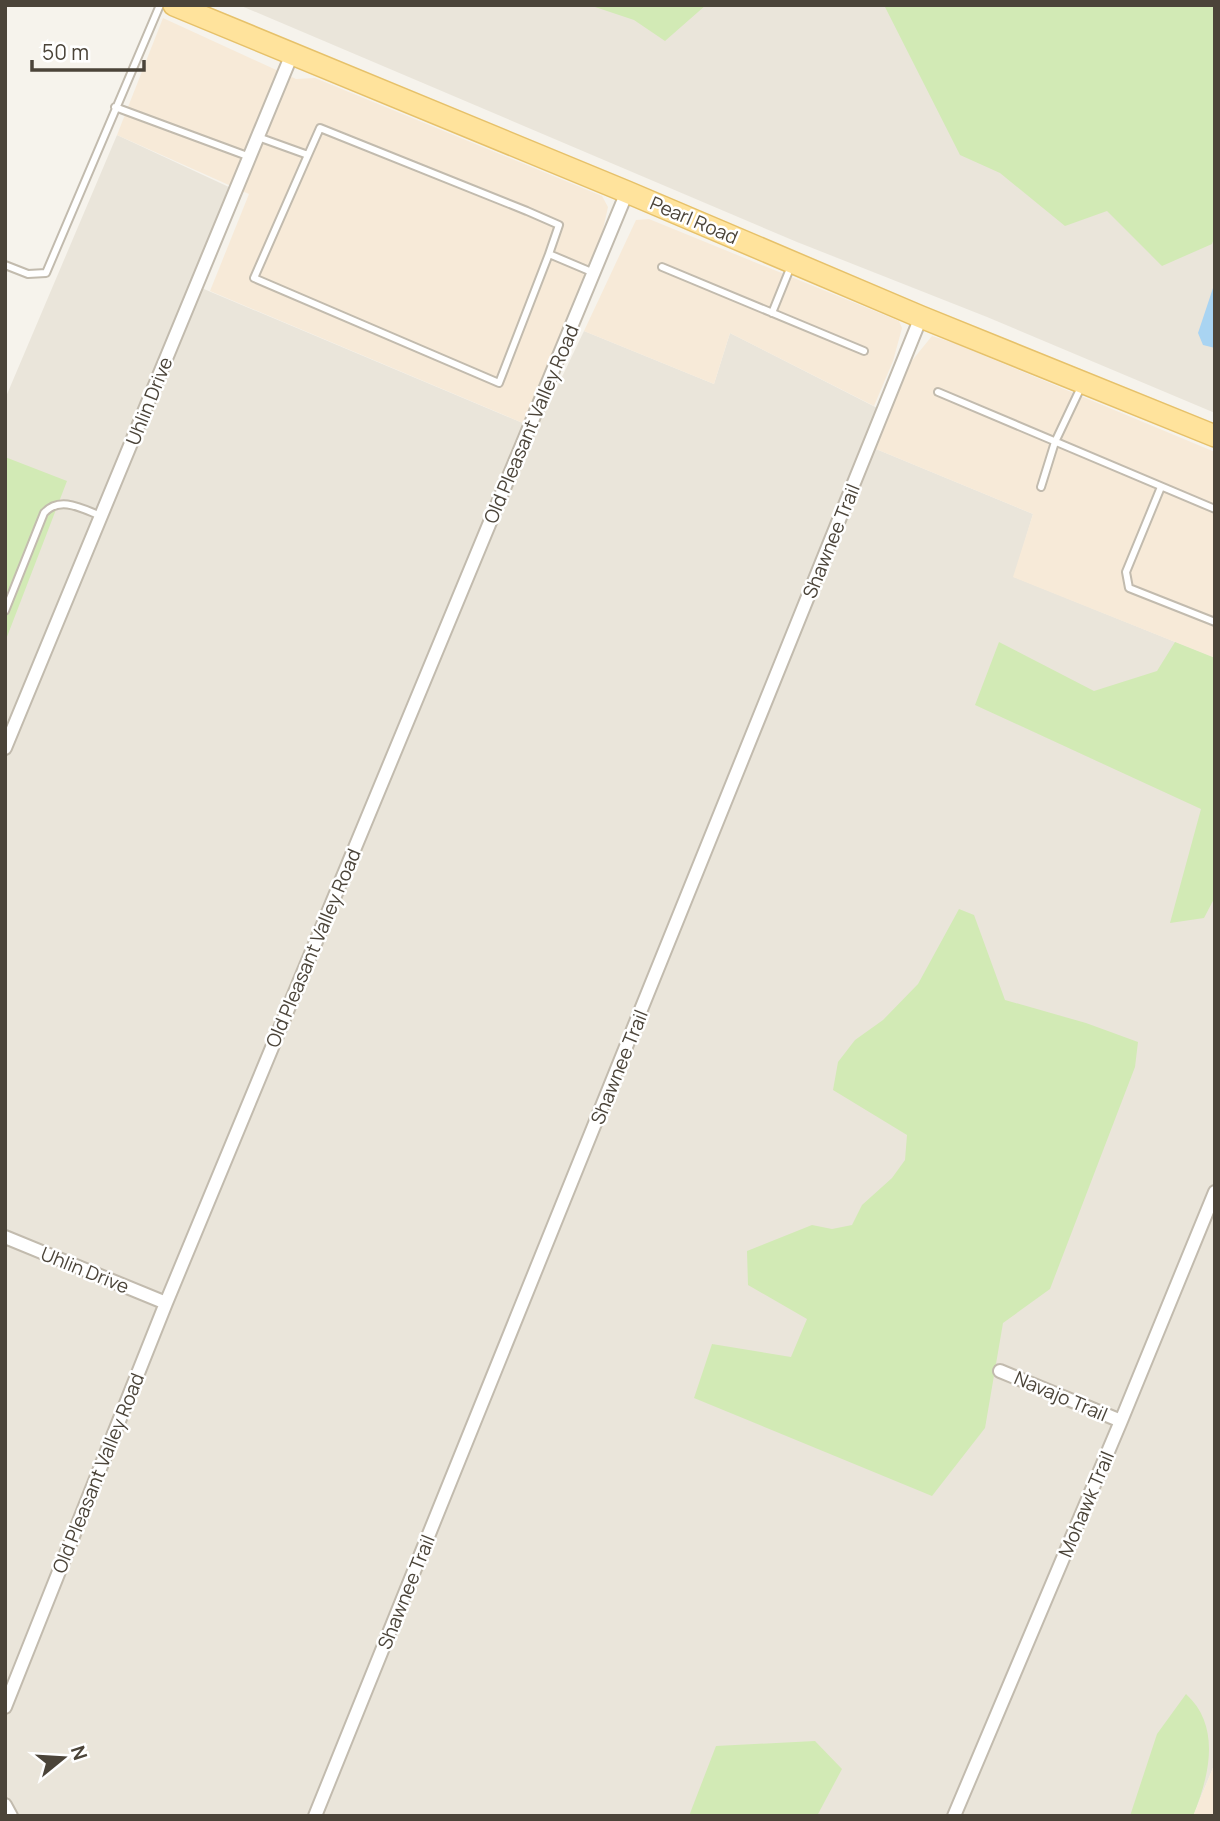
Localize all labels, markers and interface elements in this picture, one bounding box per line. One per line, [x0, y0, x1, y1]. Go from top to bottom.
scale bar [32, 28, 144, 72]
text: 50 m [42, 38, 89, 66]
street label: Pearl Road [646, 190, 742, 250]
street label: Old Pleasant Valley Road [477, 321, 585, 527]
street label: Uhlin Drive [120, 353, 178, 449]
street label: Shawnee Trail [796, 480, 866, 602]
street label: Old Pleasant Valley Road [259, 845, 367, 1051]
street label: Shawnee Trail [584, 1006, 654, 1128]
street label: Uhlin Drive [37, 1241, 133, 1299]
street label: Navajo Trail [1010, 1365, 1112, 1427]
street label: Old Pleasant Valley Road [46, 1369, 150, 1577]
street label: Mohawk Trail [1052, 1447, 1120, 1561]
street label: Shawnee Trail [371, 1531, 441, 1653]
north arrow [28, 1723, 98, 1793]
text: N [65, 1742, 94, 1763]

